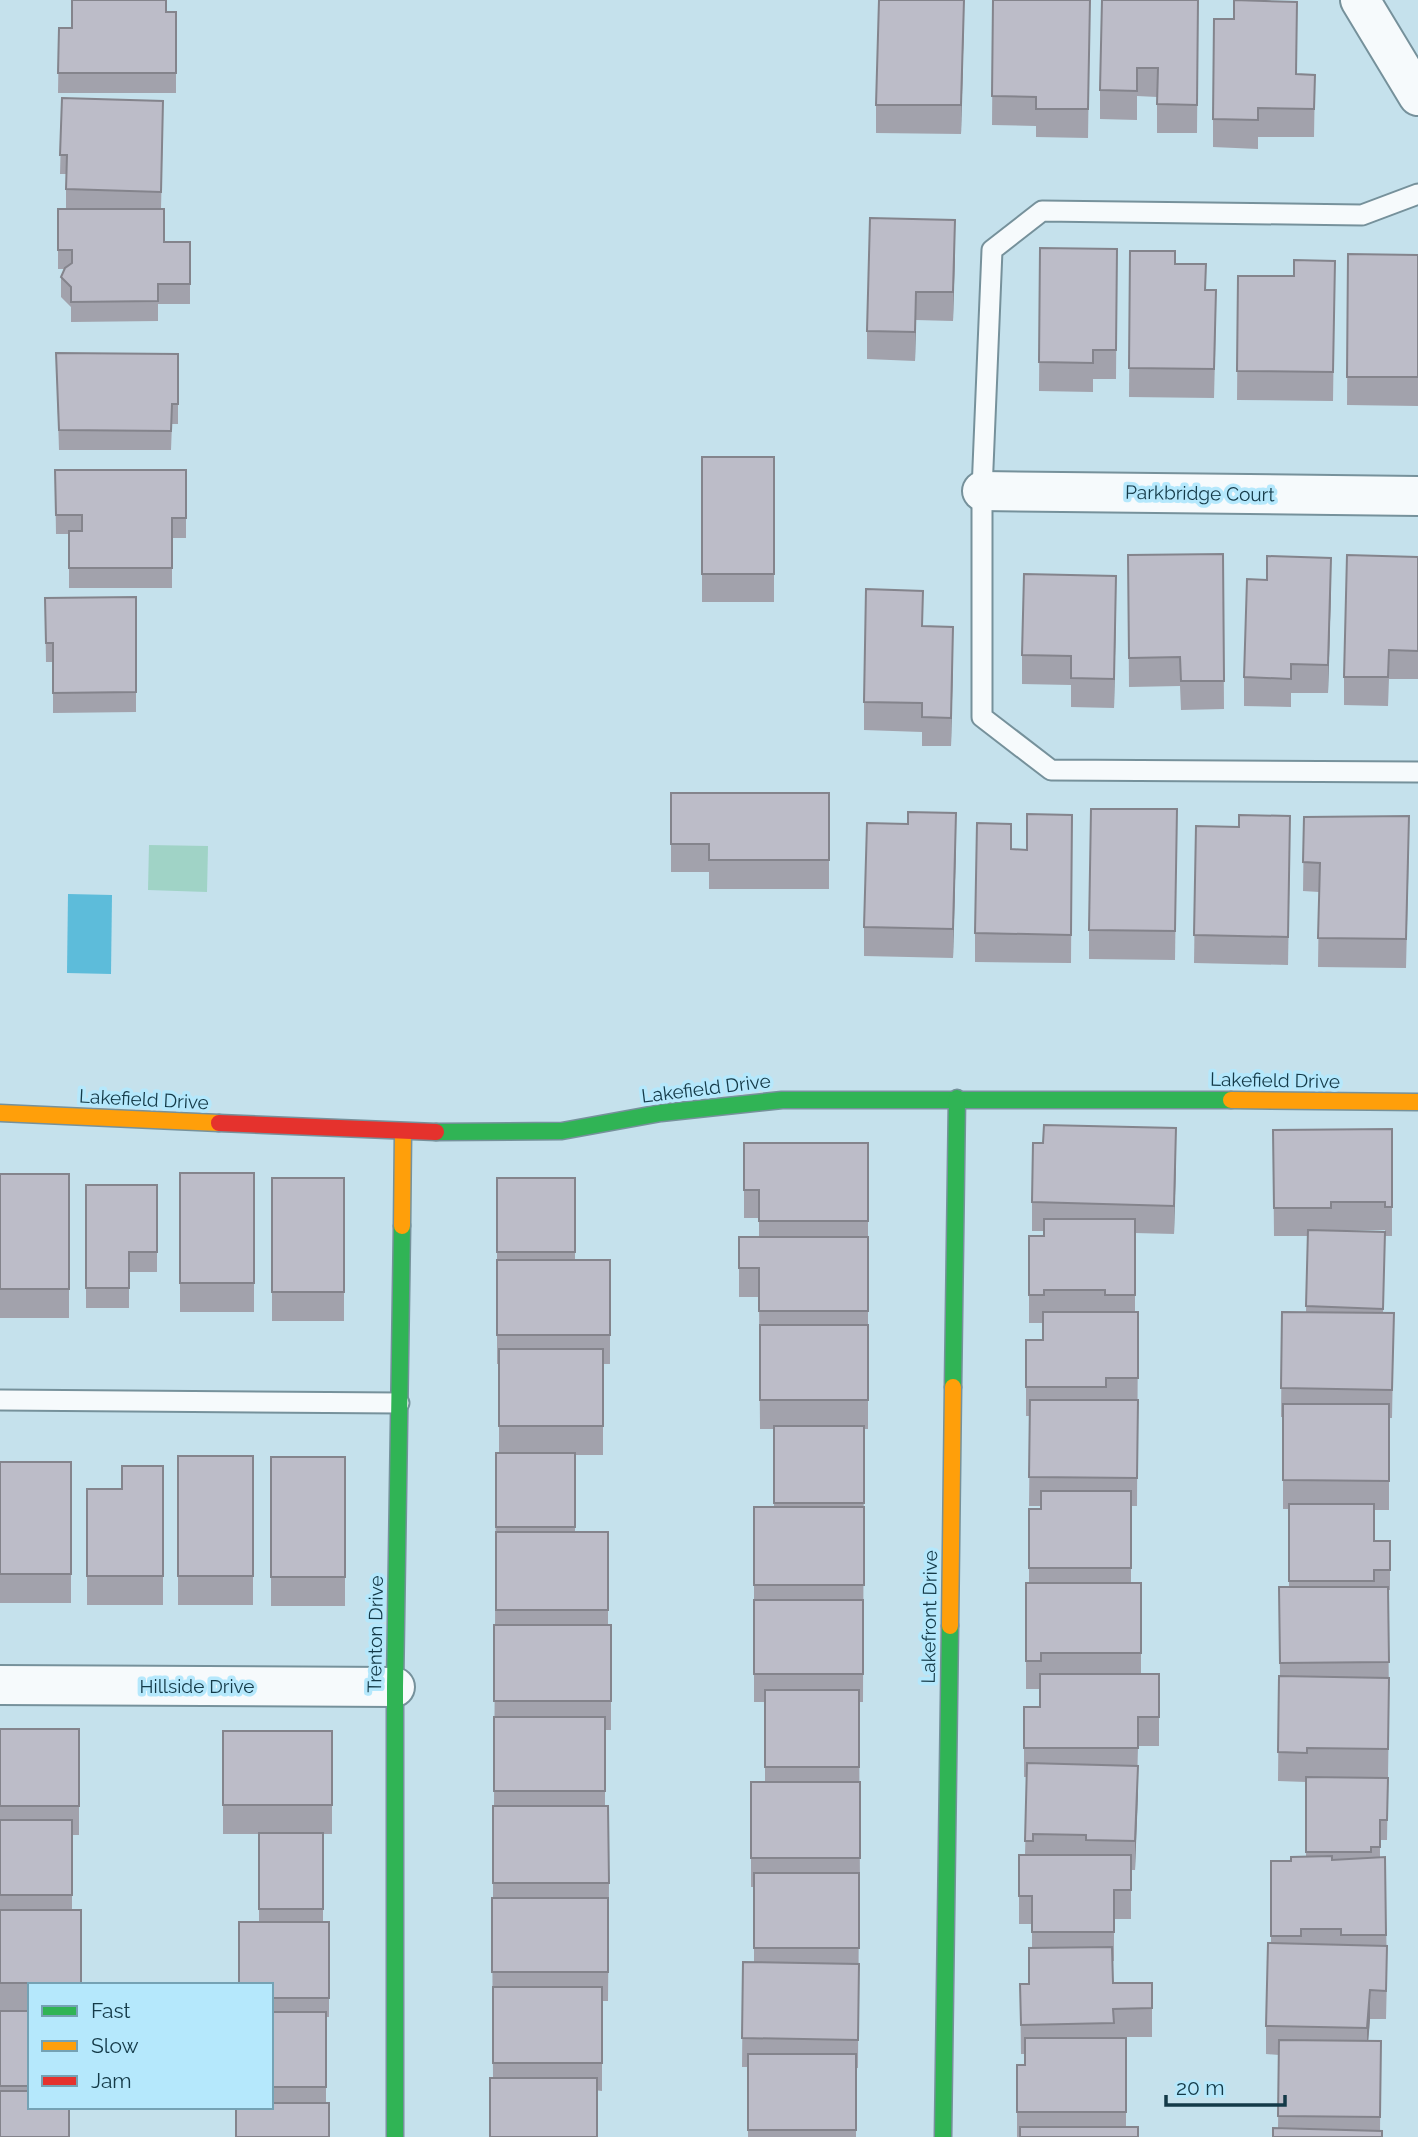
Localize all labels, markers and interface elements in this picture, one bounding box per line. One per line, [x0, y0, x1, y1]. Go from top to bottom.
street label: Parkbridge Court [1125, 481, 1276, 505]
street label: Lakefield Drive [1210, 1068, 1340, 1092]
street label: Lakefield Drive [640, 1069, 772, 1107]
street label: Lakefield Drive [79, 1085, 209, 1113]
street label: Lakefront Drive [917, 1550, 941, 1684]
street label: Trenton Drive [363, 1575, 387, 1693]
street label: Hillside Drive [140, 1675, 254, 1697]
legend [28, 1983, 273, 2109]
text: Fast [91, 1998, 131, 2023]
text: Slow [91, 2033, 139, 2058]
scale bar [1166, 2064, 1285, 2108]
text: Jam [91, 2068, 132, 2093]
text: 20 m [1176, 2075, 1224, 2100]

